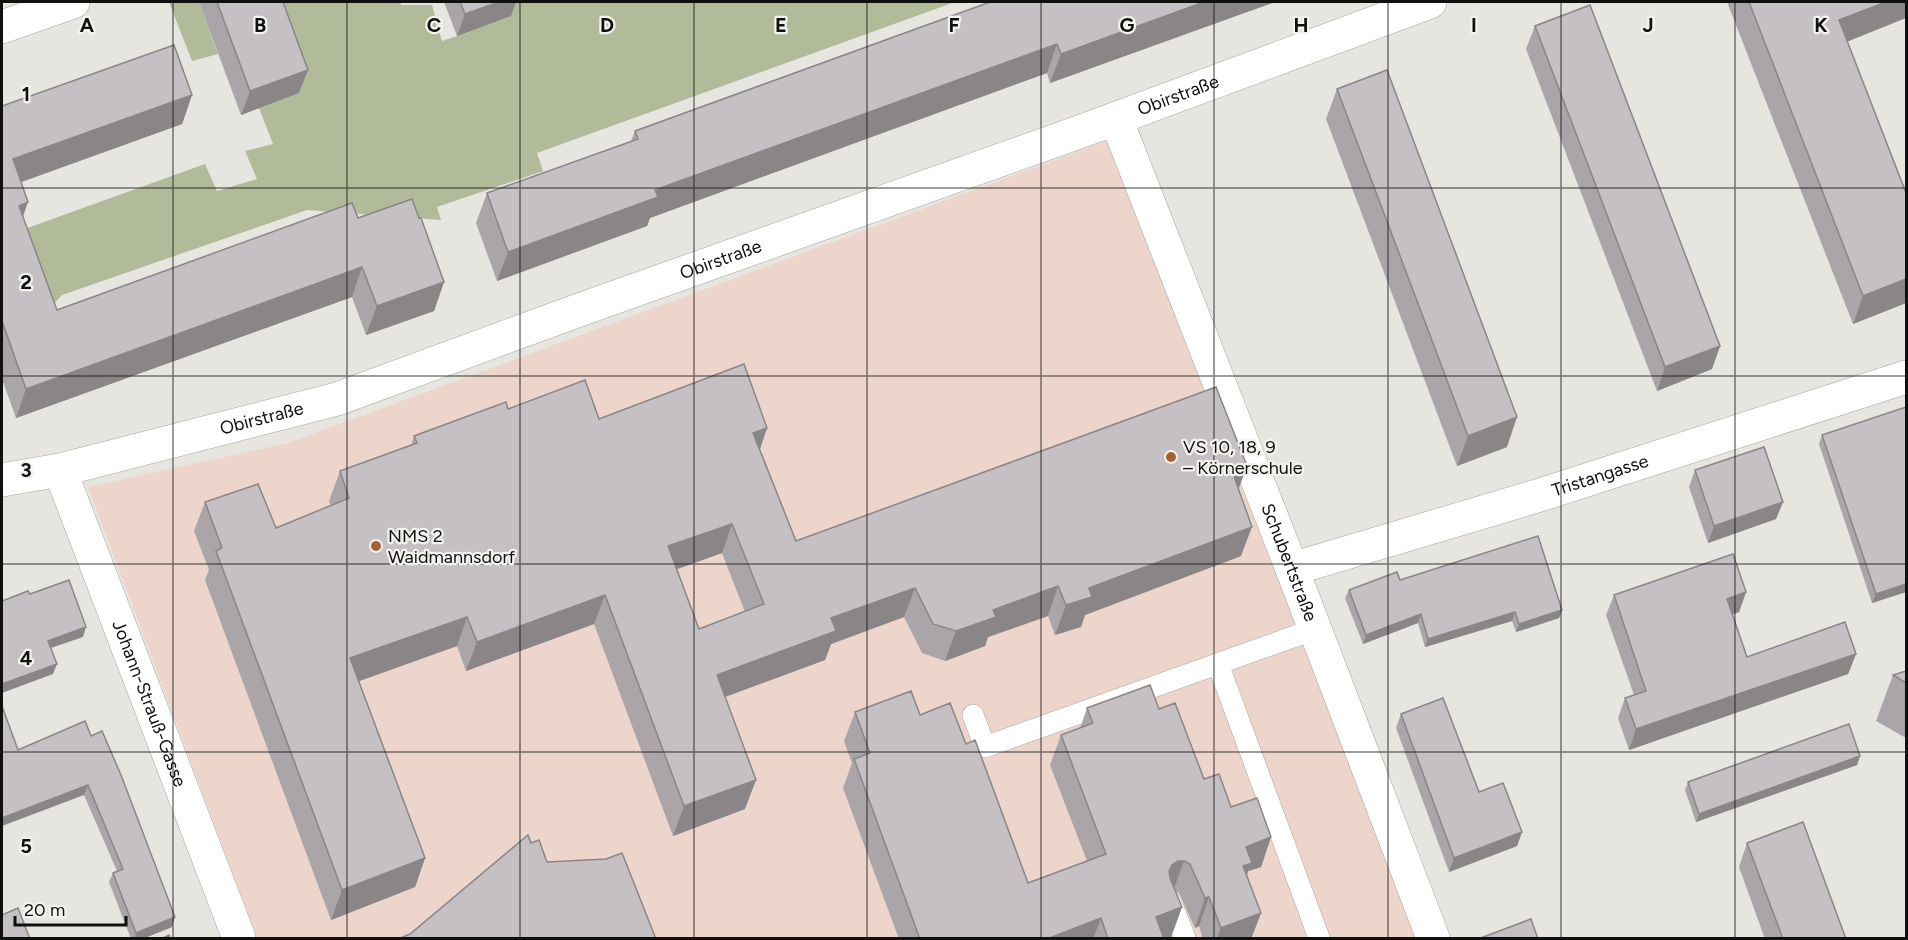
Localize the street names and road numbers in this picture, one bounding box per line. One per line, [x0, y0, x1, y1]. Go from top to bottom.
street label: Obirstraße [1134, 70, 1222, 121]
street label: Obirstraße [677, 235, 765, 284]
street label: Obirstraße [218, 397, 306, 440]
street label: Tristangasse [1549, 450, 1651, 501]
street label: Schubertstraße [1256, 500, 1322, 625]
street label: Johann-Strauß-Gasse [107, 617, 191, 790]

